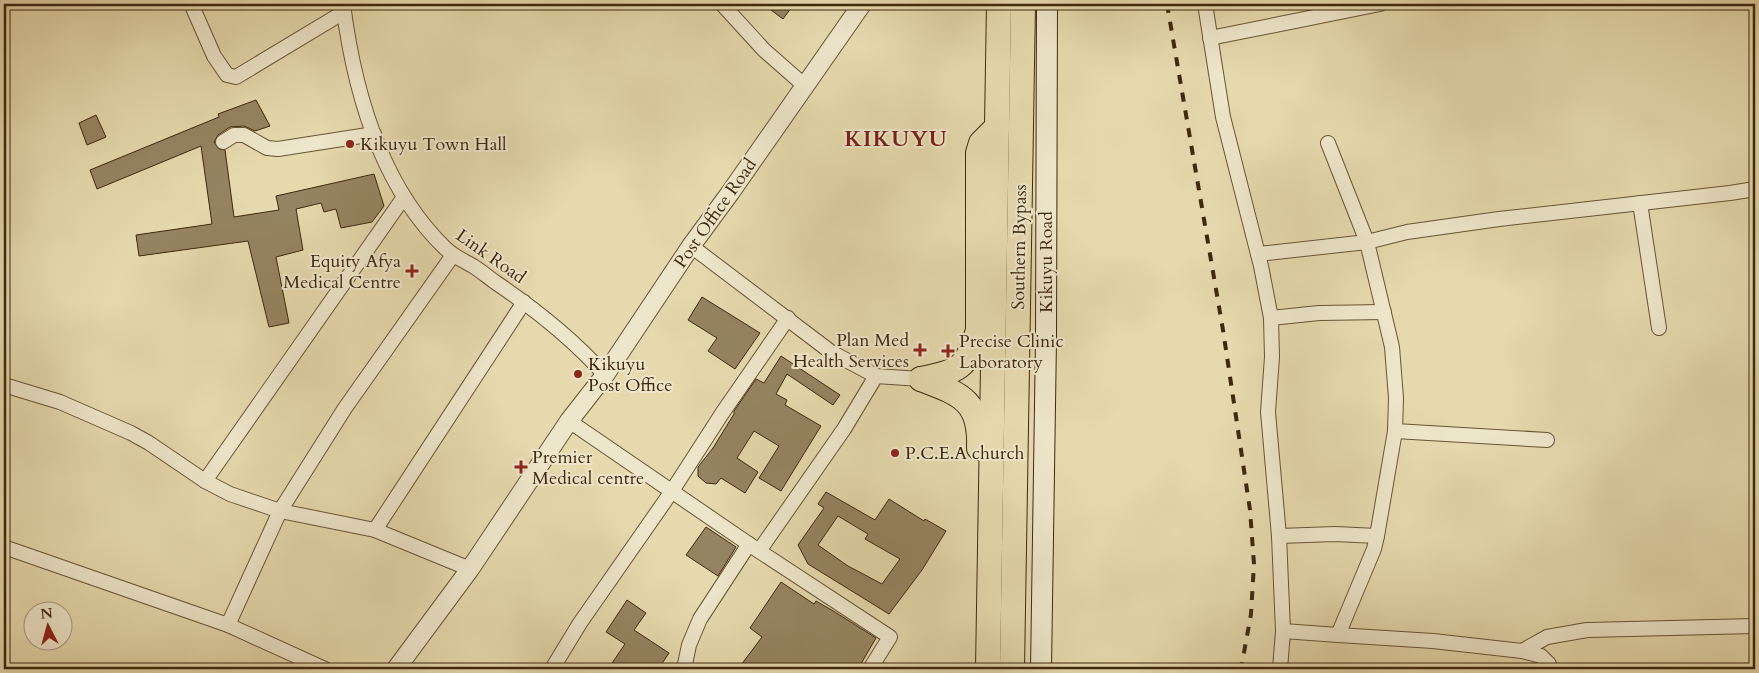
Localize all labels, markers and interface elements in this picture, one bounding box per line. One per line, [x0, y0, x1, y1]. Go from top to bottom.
district label: KIKUYU [844, 124, 948, 154]
place label: Kikuyu Town Hall [360, 132, 507, 157]
marker: Kikuyu Town Hall [344, 138, 356, 150]
street label: Post Office Road [668, 153, 763, 273]
street label: Southern Bypass [1006, 184, 1033, 310]
street label: Kikuyu Road [1034, 211, 1059, 313]
street label: Link Road [451, 223, 531, 290]
place label: Equity Afya Medical Centre [283, 249, 401, 295]
marker: Equity Afya Medical Centre [405, 264, 419, 278]
place label: Plan Med Health Services [793, 328, 909, 374]
place label: Precise Clinic Laboratory [959, 329, 1064, 375]
marker: Plan Med Health Services [913, 343, 927, 357]
marker: Precise Clinic Laboratory [941, 344, 955, 358]
place label: Kikuyu Post Office [588, 352, 672, 398]
marker: Kikuyu Post Office [572, 368, 584, 380]
place label: P.C.E.A church [905, 441, 1025, 466]
place label: Premier Medical centre [532, 445, 644, 491]
marker: P.C.E.A church [889, 447, 901, 459]
marker: Premier Medical centre [514, 460, 528, 474]
north arrow [22, 600, 72, 650]
text: N [40, 603, 54, 624]

